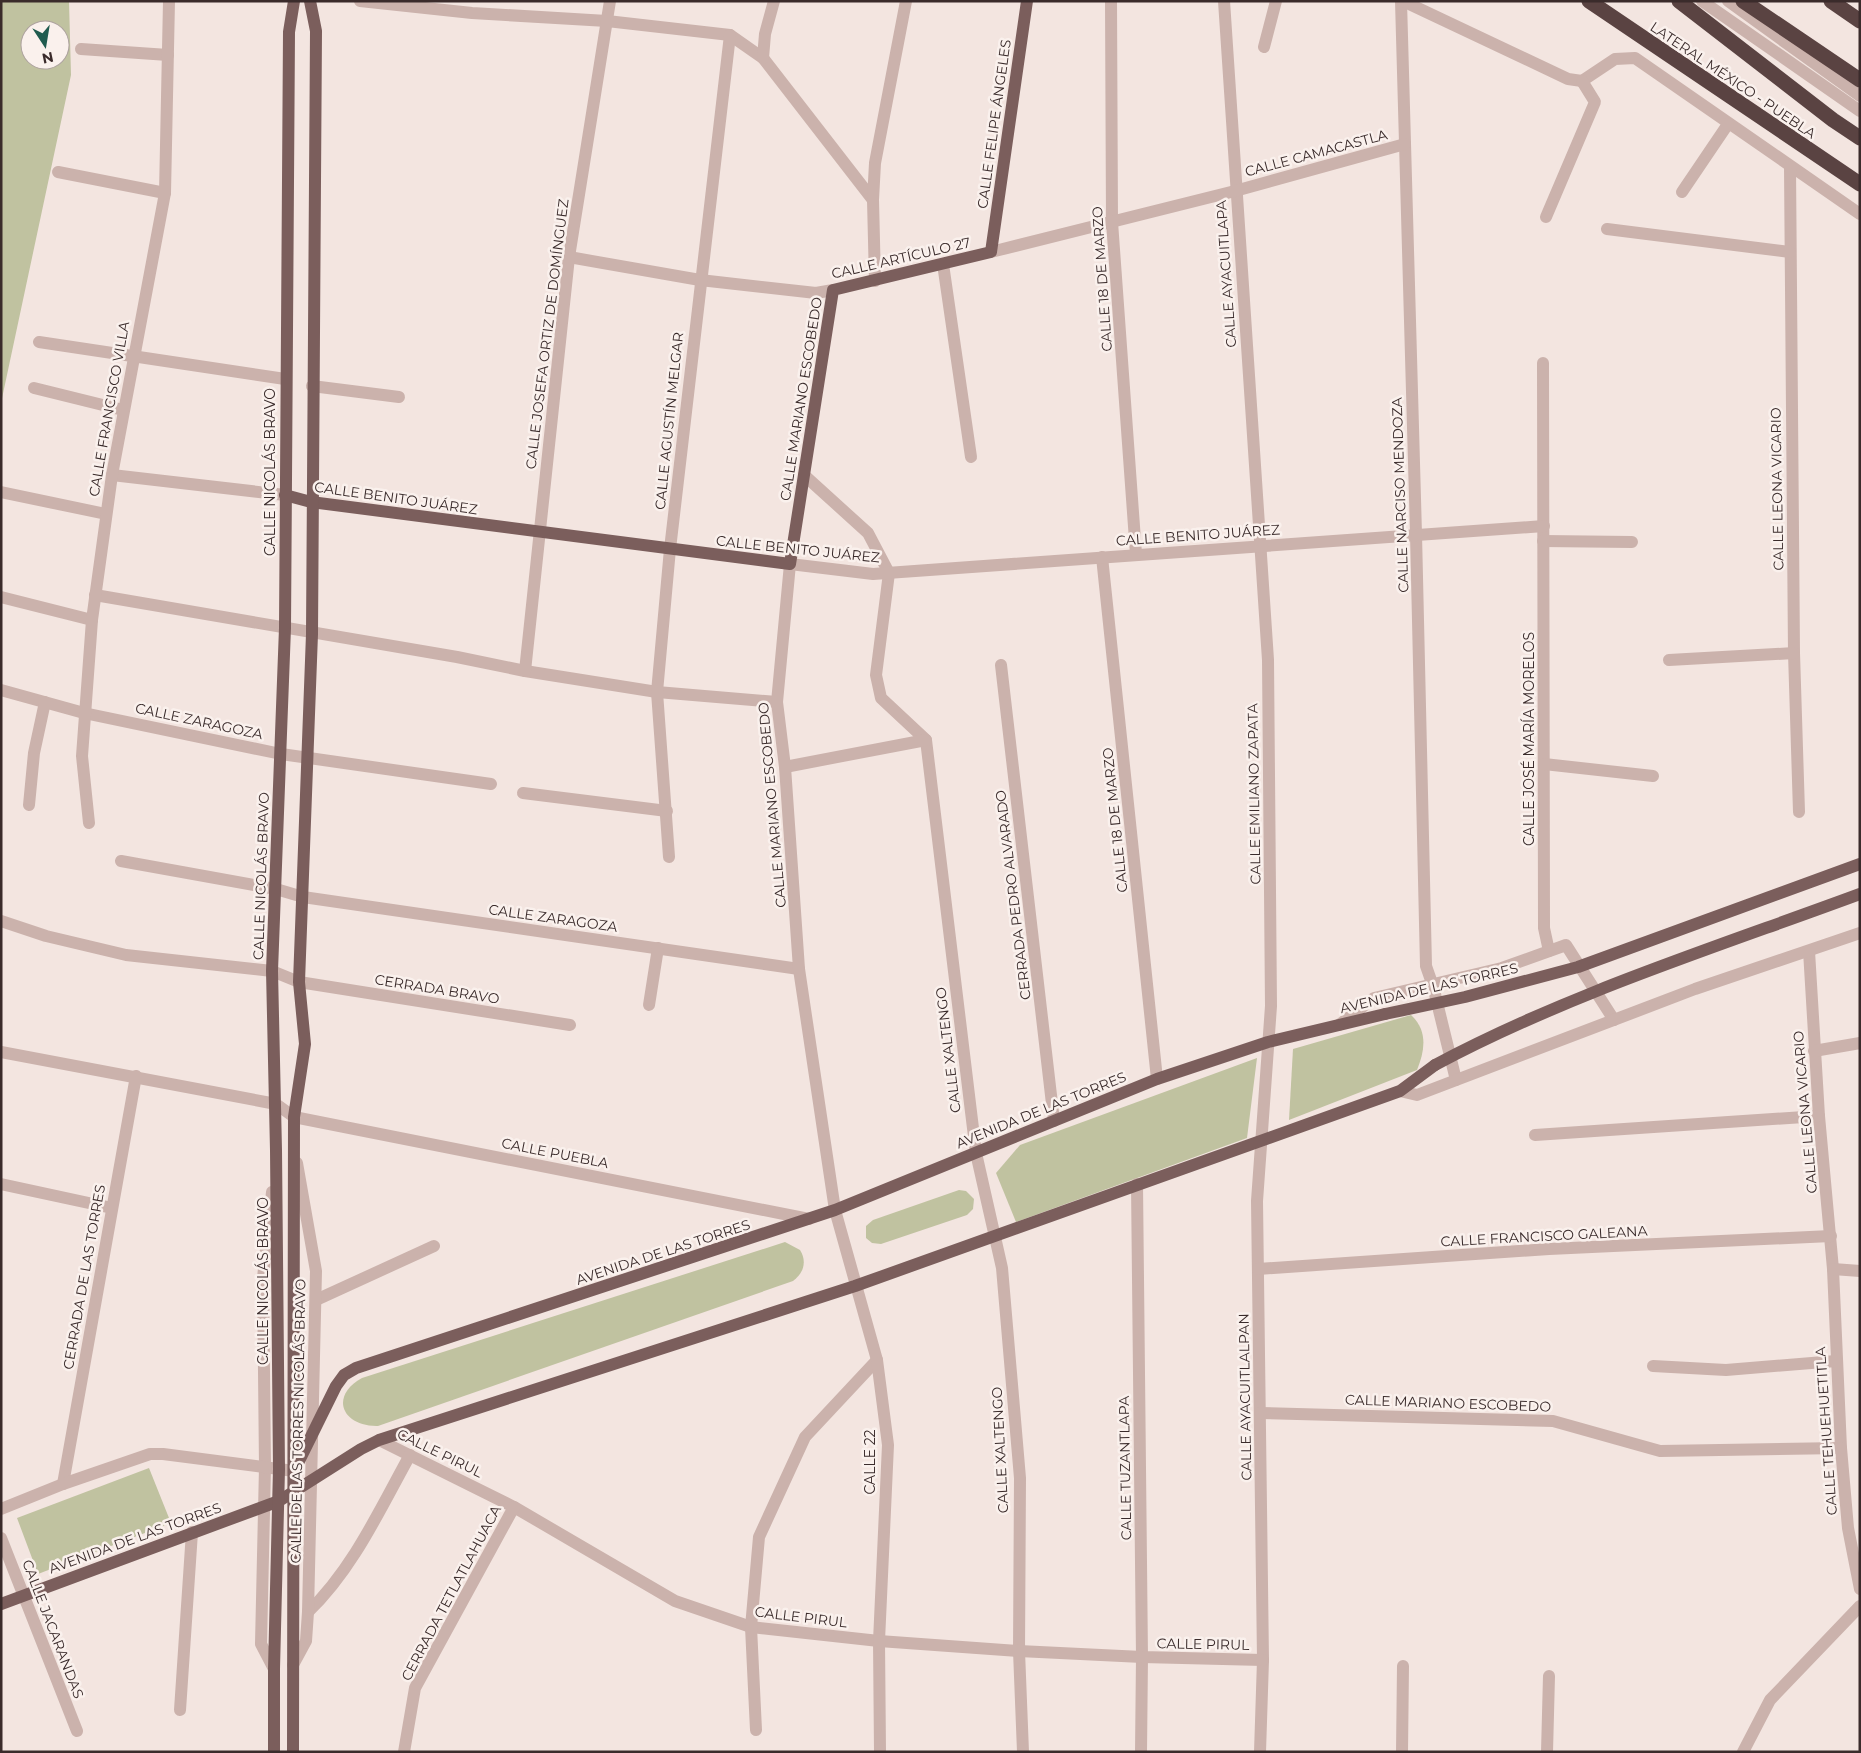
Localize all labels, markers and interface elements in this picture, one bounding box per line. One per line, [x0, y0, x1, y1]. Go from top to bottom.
street label: LATERAL MÉXICO - PUEBLA [1647, 18, 1820, 143]
north arrow [20, 20, 70, 70]
street label: CALLE FELIPE ÁNGELES [973, 38, 1015, 210]
text: N [40, 48, 55, 68]
street label: CALLE CAMACASTLA [1243, 125, 1390, 181]
street label: CALLE JOSEFA ORTIZ DE DOMÍNGUEZ [521, 198, 573, 470]
street label: CALLE AYACUITLAPA [1212, 199, 1240, 348]
street label: CALLE 18 DE MARZO [1088, 205, 1116, 352]
street label: CALLE ARTÍCULO 27 [830, 233, 972, 283]
street label: CALLE MARIANO ESCOBEDO [776, 296, 826, 502]
street label: CALLE FRANCISCO VILLA [85, 319, 133, 498]
street label: CALLE AGUSTÍN MELGAR [651, 331, 687, 511]
street label: CALLE NICOLÁS BRAVO [261, 388, 279, 556]
street label: CALLE NARCISO MENDOZA [1388, 396, 1412, 593]
street label: CALLE LEONA VICARIO [1767, 407, 1787, 571]
street label: CALLE BENITO JUÁREZ [313, 478, 479, 518]
street label: CALLE BENITO JUÁREZ [1115, 520, 1281, 550]
street label: CALLE BENITO JUÁREZ [715, 531, 881, 567]
street label: CALLE JOSÉ MARÍA MORELOS [1520, 632, 1538, 846]
street label: CALLE ZARAGOZA [134, 699, 265, 744]
street label: CALLE MARIANO ESCOBEDO [754, 701, 790, 909]
street label: CALLE EMILIANO ZAPATA [1243, 702, 1265, 885]
street label: CALLE 18 DE MARZO [1098, 746, 1132, 893]
street label: CERRADA PEDRO ALVARADO [991, 789, 1035, 1001]
street label: CALLE NICOLÁS BRAVO [249, 791, 273, 960]
street label: CALLE ZARAGOZA [487, 900, 620, 936]
street label: AVENIDA DE LAS TORRES [1338, 959, 1520, 1017]
street label: CERRADA BRAVO [373, 970, 501, 1008]
street label: CALLE XALTENGO [931, 986, 965, 1114]
street label: CALLE LEONA VICARIO [1789, 1030, 1821, 1194]
street label: AVENIDA DE LAS TORRES [953, 1068, 1129, 1152]
street label: CALLE PUEBLA [500, 1134, 611, 1172]
street label: CERRADA DE LAS TORRES [59, 1183, 109, 1371]
street label: CALLE NICOLÁS BRAVO [254, 1197, 272, 1365]
street label: AVENIDA DE LAS TORRES [574, 1215, 752, 1289]
street label: CALLE FRANCISCO GALEANA [1440, 1222, 1649, 1250]
street label: CALLE DE LAS TORRES NICOLÁS BRAVO [287, 1278, 309, 1563]
street label: CALLE AYACUITLALPAN [1235, 1313, 1255, 1481]
street label: CALLE TEHUEHUETITLA [1811, 1345, 1841, 1516]
street label: CALLE XALTENGO [988, 1386, 1012, 1514]
street label: CALLE MARIANO ESCOBEDO [1345, 1390, 1552, 1416]
street label: CALLE TUZANTLAPA [1115, 1395, 1135, 1540]
street label: CALLE PIRUL [394, 1425, 486, 1482]
street label: CALLE 22 [861, 1429, 879, 1495]
street label: AVENIDA DE LAS TORRES [46, 1498, 224, 1578]
street label: CERRADA TETLATLAHUACA [397, 1501, 505, 1684]
street label: CALLE JACARANDAS [18, 1557, 88, 1701]
street label: CALLE PIRUL [754, 1602, 849, 1632]
street label: CALLE PIRUL [1156, 1634, 1250, 1654]

